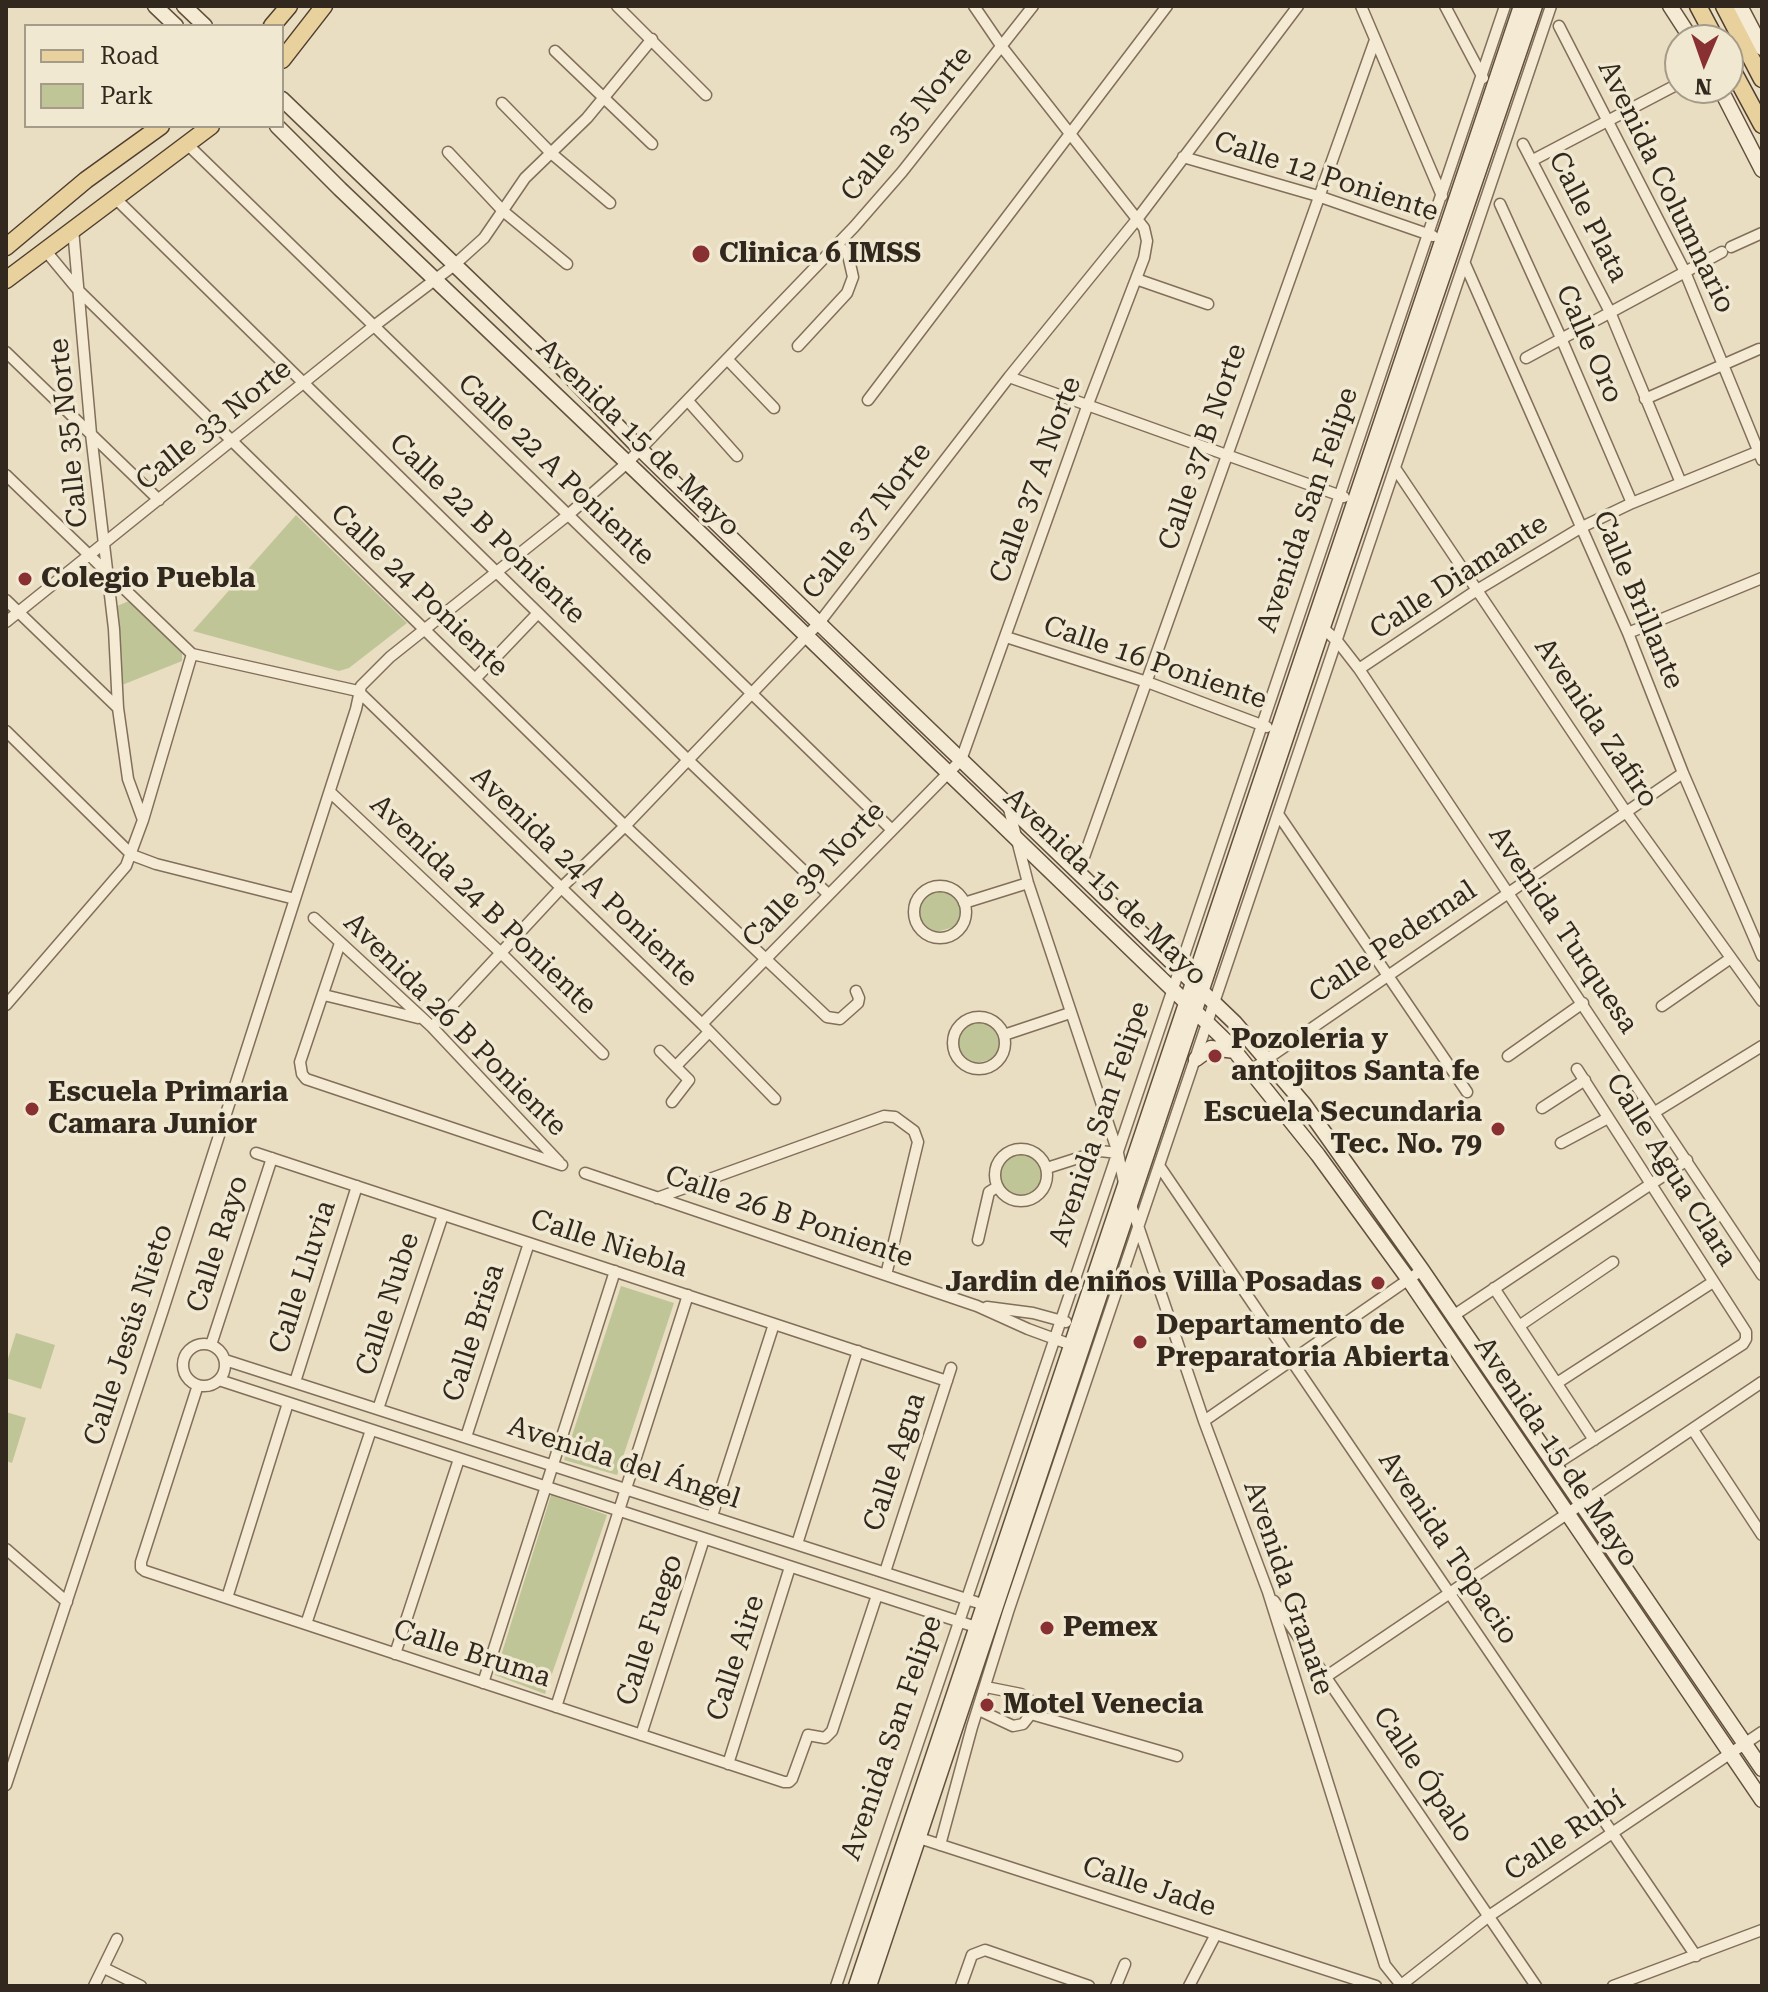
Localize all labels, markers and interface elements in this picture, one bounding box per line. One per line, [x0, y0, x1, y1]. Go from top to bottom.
legend [24, 24, 284, 128]
north arrow [1664, 24, 1744, 104]
street label: Calle 35 Norte [834, 40, 980, 208]
text: Road [100, 42, 159, 70]
street label: Avenida Columnario [1590, 55, 1742, 319]
text: N [1694, 74, 1712, 99]
text: Park [100, 82, 153, 110]
street label: Calle 12 Poniente [1210, 125, 1442, 229]
street label: Calle Plata [1541, 146, 1635, 288]
place label: Clinica 6 IMSS [719, 237, 921, 271]
marker: Clinica 6 IMSS [690, 243, 712, 265]
street label: Calle Oro [1548, 280, 1630, 408]
street label: Avenida 15 de Mayo [529, 332, 747, 544]
street label: Calle 35 Norte [42, 337, 96, 529]
street label: Calle 37 B Norte [1152, 339, 1254, 555]
street label: Calle 33 Norte [130, 352, 298, 498]
street label: Calle 22 A Poniente [451, 367, 661, 573]
street label: Calle 37 A Norte [983, 372, 1089, 588]
street label: Avenida San Felipe [1250, 383, 1366, 637]
street label: Calle 22 B Poniente [382, 427, 592, 631]
street label: Calle 37 Norte [795, 436, 939, 606]
street label: Calle 24 Poniente [323, 498, 515, 684]
street label: Calle Brillante [1585, 506, 1691, 694]
street label: Calle Diamante [1364, 507, 1554, 647]
place label: Colegio Puebla [41, 562, 255, 596]
marker: Colegio Puebla [16, 570, 34, 588]
street label: Calle 16 Poniente [1039, 609, 1271, 717]
street label: Avenida Zafiro [1527, 632, 1665, 814]
street label: Avenida 24 A Poniente [463, 760, 705, 994]
street label: Avenida 15 de Mayo [996, 781, 1214, 993]
street label: Avenida 24 B Poniente [363, 788, 603, 1022]
street label: Calle 39 Norte [736, 795, 892, 955]
street label: Avenida Turquesa [1481, 820, 1645, 1040]
street label: Calle Pedernal [1303, 874, 1483, 1010]
street label: Avenida 26 B Poniente [336, 906, 574, 1144]
street label: Avenida San Felipe [1042, 997, 1158, 1251]
place label: Pozoleria y antojitos Santa fe [1231, 1023, 1480, 1089]
marker: Pozoleria y antojitos Santa fe [1206, 1047, 1224, 1065]
street label: Calle Agua Clara [1598, 1067, 1744, 1273]
place label: Escuela Primaria Camara Junior [48, 1076, 288, 1142]
place label: Escuela Secundaria Tec. No. 79 [1204, 1096, 1482, 1162]
marker: Escuela Primaria Camara Junior [23, 1100, 41, 1118]
marker: Escuela Secundaria Tec. No. 79 [1489, 1120, 1507, 1138]
street label: Calle 26 B Poniente [661, 1159, 917, 1275]
street label: Calle Rayo [180, 1171, 256, 1317]
street label: Calle Lluvia [262, 1196, 344, 1358]
street label: Calle Niebla [526, 1203, 692, 1285]
street label: Calle Jesús Nieto [77, 1220, 181, 1450]
street label: Calle Nube [349, 1228, 427, 1380]
street label: Calle Brisa [436, 1260, 512, 1406]
place label: Jardin de niños Villa Posadas [945, 1266, 1362, 1300]
marker: Jardin de niños Villa Posadas [1369, 1274, 1387, 1292]
place label: Departamento de Preparatoria Abierta [1156, 1309, 1449, 1375]
street label: Avenida 15 de Mayo [1467, 1331, 1645, 1573]
marker: Departamento de Preparatoria Abierta [1131, 1333, 1149, 1351]
street label: Calle Agua [857, 1389, 933, 1535]
street label: Avenida del Ángel [504, 1410, 744, 1516]
street label: Avenida Topacio [1371, 1445, 1525, 1651]
street label: Avenida Granate [1236, 1477, 1340, 1699]
street label: Calle Fuego [610, 1550, 690, 1710]
street label: Calle Aire [700, 1591, 772, 1725]
street label: Avenida San Felipe [834, 1611, 950, 1865]
place label: Pemex [1063, 1611, 1158, 1645]
street label: Calle Bruma [389, 1613, 555, 1695]
marker: Pemex [1038, 1619, 1056, 1637]
place label: Motel Venecia [1003, 1688, 1203, 1722]
marker: Motel Venecia [978, 1696, 996, 1714]
street label: Calle Ópalo [1365, 1701, 1481, 1849]
street label: Calle Rubí [1498, 1783, 1632, 1889]
street label: Calle Jade [1078, 1850, 1220, 1924]

